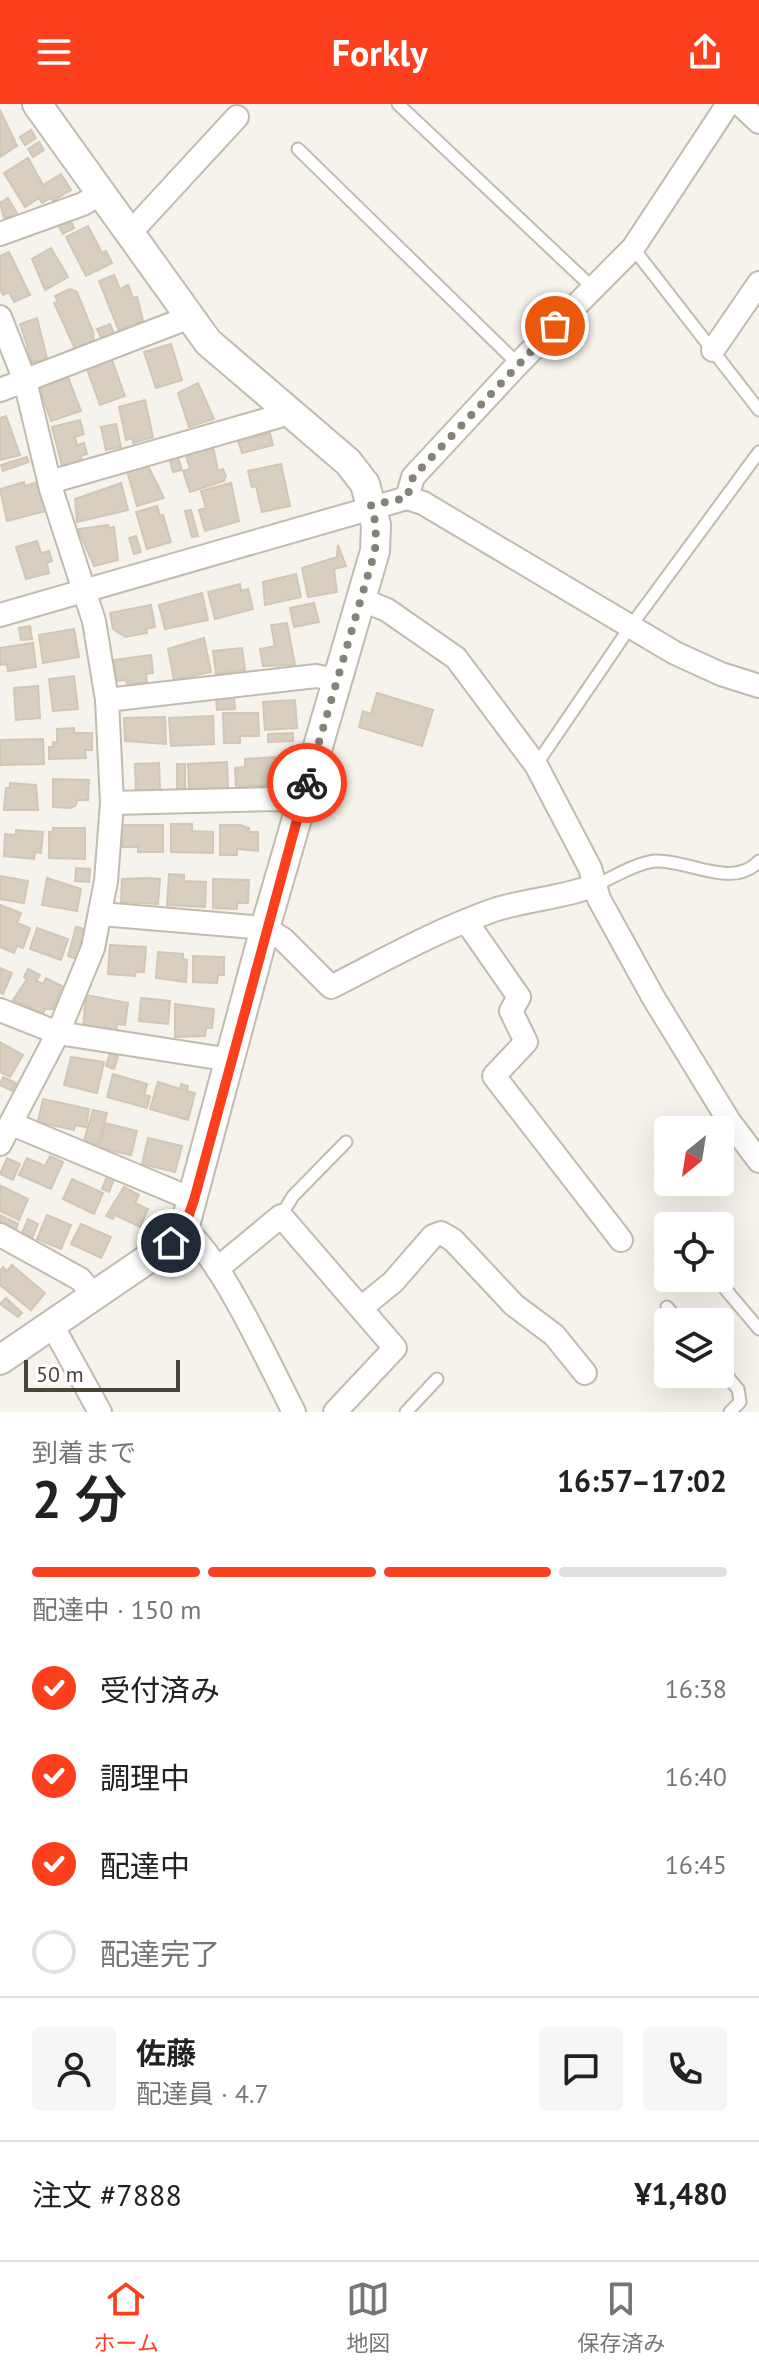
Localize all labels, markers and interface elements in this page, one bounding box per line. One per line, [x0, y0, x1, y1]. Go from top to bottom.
text: Forkly [332, 29, 427, 76]
icon: menu [32, 30, 76, 74]
icon: share [683, 30, 727, 74]
pin [521, 292, 589, 360]
icon: bag [533, 304, 577, 348]
courier [267, 743, 347, 823]
icon: bike [285, 761, 329, 805]
north arrow [654, 1116, 734, 1196]
map controls [654, 1116, 734, 1388]
pin [137, 1209, 205, 1277]
button: locate [654, 1212, 734, 1292]
icon: home [149, 1221, 193, 1265]
button: layers [654, 1308, 734, 1388]
scale bar [24, 1356, 180, 1392]
text: 50 m [36, 1360, 84, 1388]
text: 到着まで [32, 1436, 136, 1469]
text: 16:57–17:02 [557, 1461, 727, 1500]
text: 2 分 [32, 1465, 127, 1532]
text: 配達中 · 150 m [32, 1593, 201, 1626]
icon: check [32, 1666, 76, 1710]
text: 受付済み [100, 1670, 220, 1709]
text: 16:38 [665, 1672, 727, 1705]
icon: check [32, 1754, 76, 1798]
text: 調理中 [100, 1758, 190, 1797]
text: 16:40 [665, 1760, 727, 1793]
icon: check [32, 1842, 76, 1886]
text: 配達中 [100, 1846, 190, 1885]
text: 16:45 [665, 1848, 727, 1881]
text: 配達完了 [100, 1934, 220, 1973]
button: person [32, 2027, 116, 2111]
button: chat [539, 2027, 623, 2111]
button: phone [643, 2027, 727, 2111]
text: 佐藤 [136, 2033, 196, 2072]
text: 配達員 · 4.7 [136, 2077, 269, 2110]
text: ¥1,480 [634, 2174, 727, 2213]
text: 注文 #7888 [32, 2175, 182, 2214]
tab: ホーム [94, 2277, 159, 2357]
tab: 地図 [346, 2277, 390, 2357]
tab: 保存済み [577, 2277, 665, 2357]

